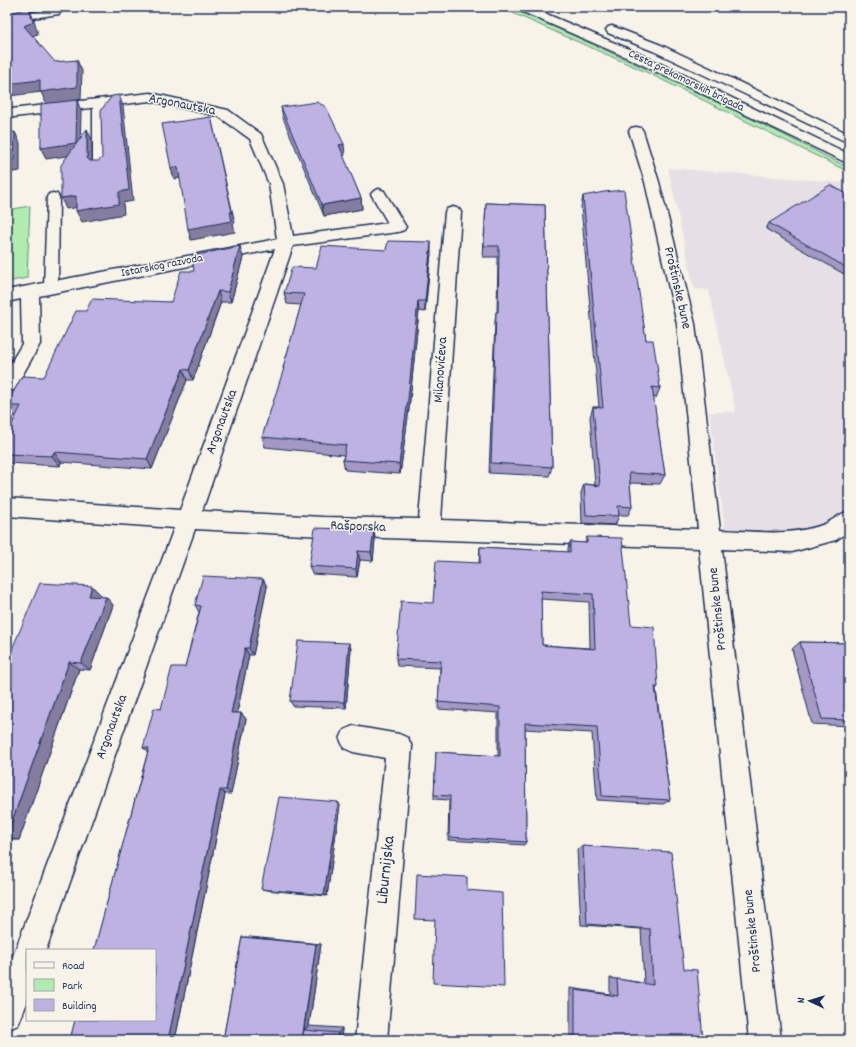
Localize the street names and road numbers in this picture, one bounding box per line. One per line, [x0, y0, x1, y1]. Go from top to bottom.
street label: Cesta prekomorskih brigada [625, 46, 747, 117]
street label: Argonautska [147, 89, 218, 121]
street label: Proštinske bune [658, 245, 696, 331]
street label: Istarskog razvoda [120, 250, 205, 282]
street label: Milanovićeva [429, 336, 453, 404]
street label: Argonautska [201, 386, 243, 457]
street label: Rašporska [330, 516, 387, 538]
street label: Proštinske bune [704, 566, 732, 652]
street label: Argonautska [91, 691, 133, 762]
street label: Liburnijska [371, 834, 403, 905]
street label: Proštinske bune [739, 888, 767, 974]

